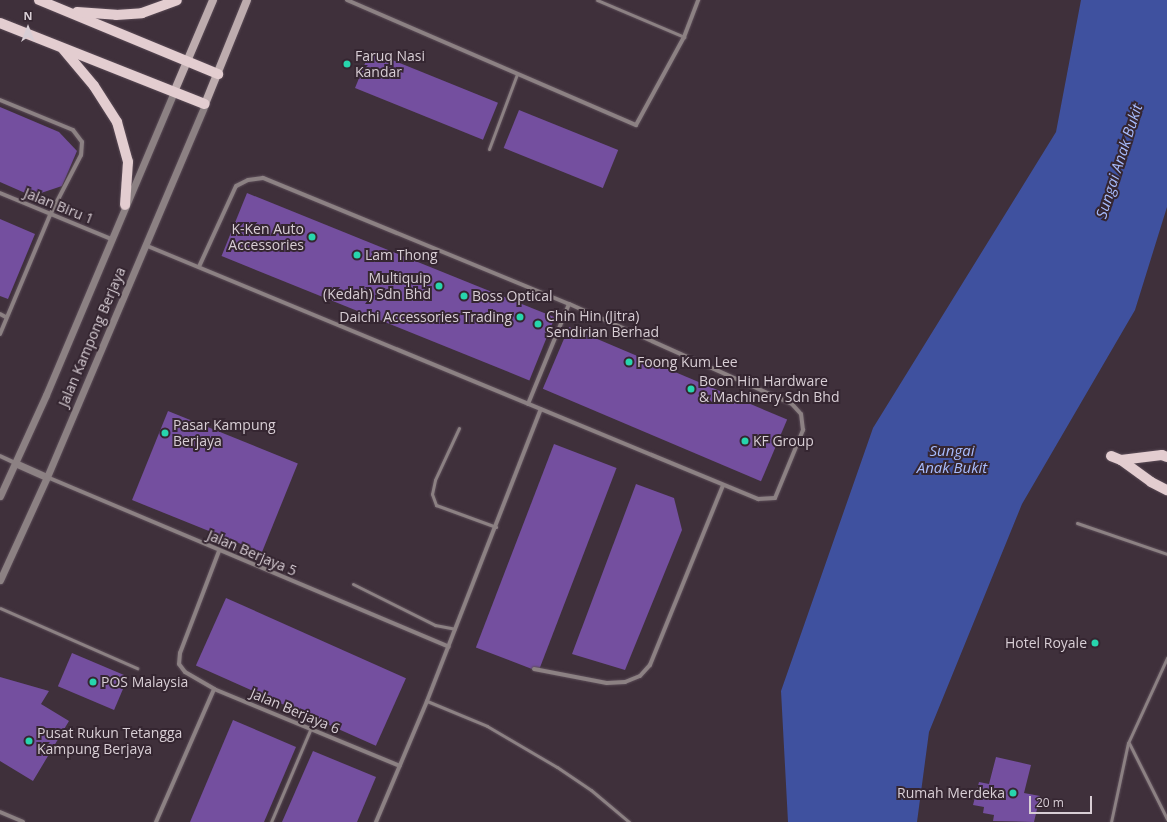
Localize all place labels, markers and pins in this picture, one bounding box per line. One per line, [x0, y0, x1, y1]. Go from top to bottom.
place label: Faruq Nasi Kandar [355, 48, 425, 80]
marker: Faruq Nasi Kandar [342, 59, 352, 69]
place label: K-Ken Auto Accessories [228, 221, 304, 254]
marker: K-Ken Auto Accessories [307, 232, 317, 242]
place label: Lam Thong [365, 247, 438, 263]
marker: Lam Thong [352, 250, 362, 260]
place label: Multiquip (Kedah) Sdn Bhd [323, 270, 431, 302]
marker: Multiquip (Kedah) Sdn Bhd [434, 281, 444, 291]
place label: Boss Optical [472, 288, 552, 304]
marker: Boss Optical [459, 291, 469, 301]
place label: Chin Hin (Jitra) Sendirian Berhad [546, 308, 659, 340]
place label: Daichi Accessories Trading [339, 309, 512, 325]
marker: Daichi Accessories Trading [515, 312, 525, 322]
marker: Chin Hin (Jitra) Sendirian Berhad [533, 319, 543, 329]
place label: Foong Kum Lee [637, 354, 738, 370]
marker: Foong Kum Lee [624, 357, 634, 367]
place label: Boon Hin Hardware & Machinery Sdn Bhd [699, 373, 840, 406]
marker: Boon Hin Hardware & Machinery Sdn Bhd [686, 384, 696, 394]
place label: Pasar Kampung Berjaya [173, 417, 276, 450]
marker: Pasar Kampung Berjaya [160, 428, 170, 438]
place label: KF Group [753, 433, 814, 449]
marker: KF Group [740, 436, 750, 446]
place label: Hotel Royale [1005, 635, 1087, 651]
marker: Hotel Royale [1090, 638, 1100, 648]
place label: POS Malaysia [101, 674, 188, 690]
marker: POS Malaysia [88, 677, 98, 687]
place label: Pusat Rukun Tetangga Kampung Berjaya [37, 725, 182, 758]
marker: Pusat Rukun Tetangga Kampung Berjaya [24, 736, 34, 746]
place label: Rumah Merdeka [897, 785, 1005, 801]
marker: Rumah Merdeka [1008, 788, 1018, 798]

